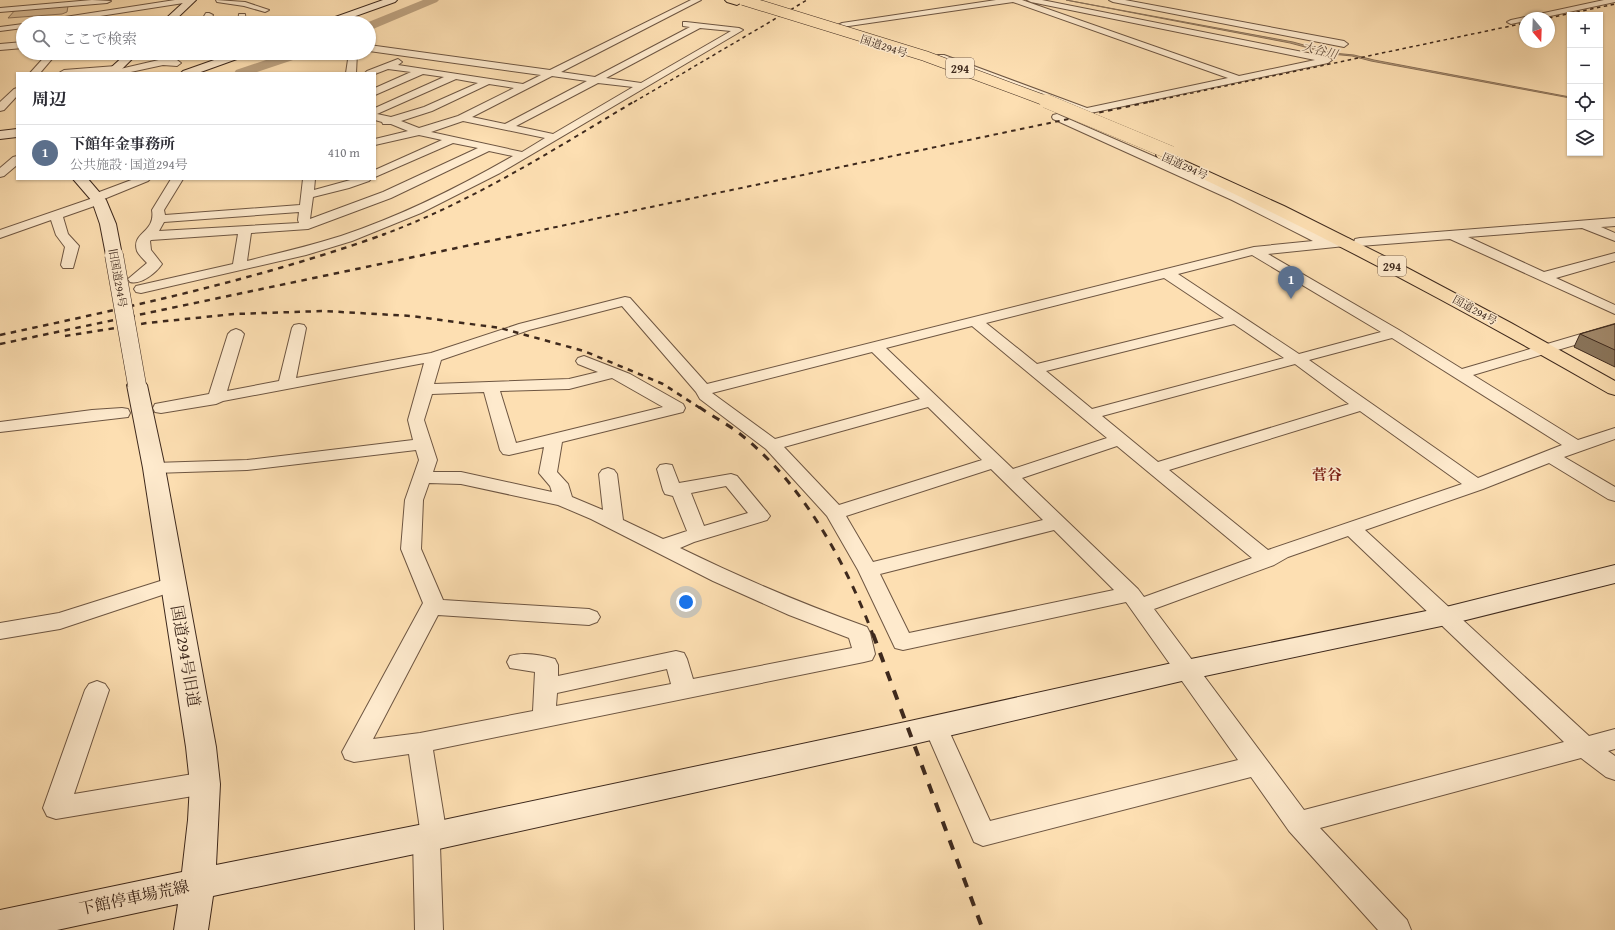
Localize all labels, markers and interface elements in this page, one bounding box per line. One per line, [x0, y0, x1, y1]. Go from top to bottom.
north arrow [1519, 12, 1555, 48]
map controls [1567, 12, 1603, 156]
button: + [1567, 12, 1603, 48]
search box [16, 16, 376, 60]
icon: search [30, 27, 52, 49]
text: ここで検索 [62, 28, 137, 49]
street label: 国道294号 [858, 31, 910, 61]
water label: 大谷川 [1300, 37, 1341, 63]
button: − [1567, 48, 1603, 84]
road number: 294 [946, 58, 974, 78]
button: locate [1567, 84, 1603, 120]
text: 周辺 [32, 86, 66, 111]
button: layers [1567, 120, 1603, 156]
text: 下館年金事務所 [70, 133, 175, 154]
text: 1 [42, 143, 48, 162]
text: 410 m [328, 143, 360, 162]
street label: 国道294号 [1159, 149, 1211, 183]
text: 公共施設 · 国道294号 [70, 155, 188, 174]
street label: 旧国道294号 [105, 247, 131, 309]
road number: 294 [1378, 256, 1406, 276]
pin: 1 [1278, 266, 1304, 299]
street label: 国道294号 [1450, 291, 1500, 329]
district label: 菅谷 [1312, 464, 1342, 485]
your location [676, 592, 696, 612]
street label: 国道294号旧道 [165, 603, 207, 709]
street label: 下館停車場荒線 [77, 874, 191, 920]

